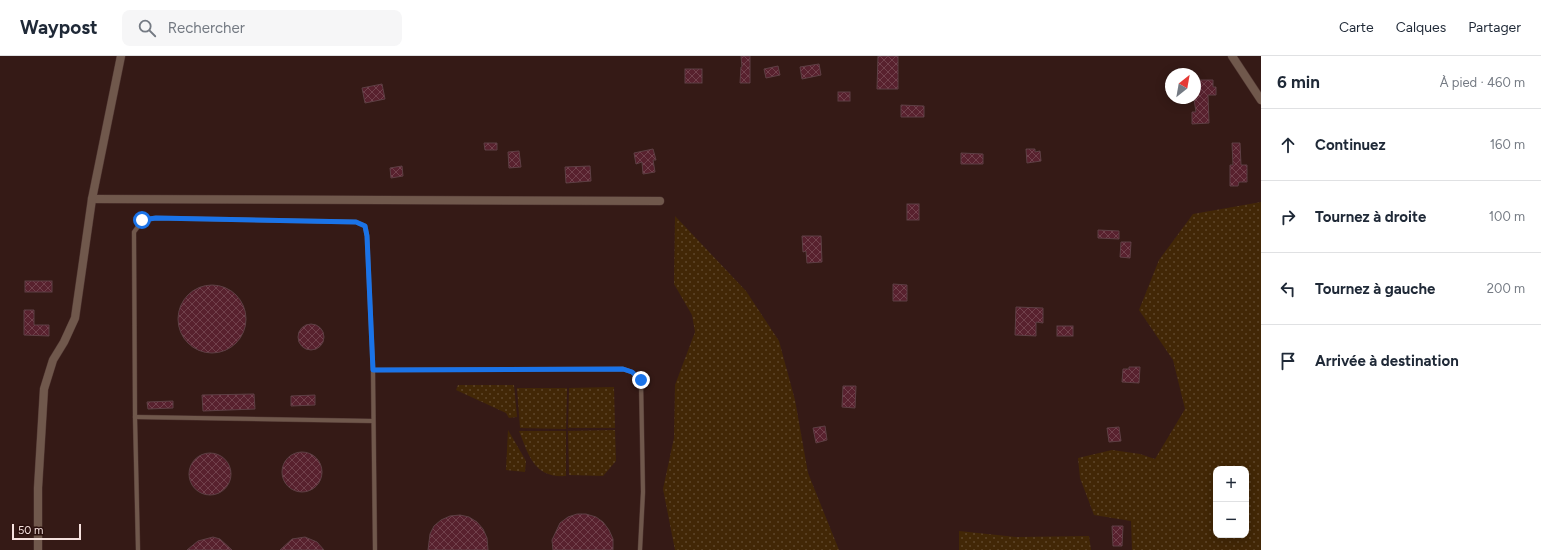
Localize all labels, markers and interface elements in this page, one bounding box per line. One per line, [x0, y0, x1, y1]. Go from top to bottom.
search box [122, 10, 402, 46]
text: Waypost [20, 16, 98, 39]
icon: search [136, 17, 158, 39]
text: Rechercher [168, 19, 245, 37]
text: Carte [1339, 19, 1374, 36]
text: Calques [1396, 19, 1446, 36]
text: Partager [1468, 19, 1521, 36]
north arrow [1165, 68, 1201, 104]
text: 6 min [1277, 72, 1320, 92]
text: À pied · 460 m [1440, 75, 1525, 90]
icon: ahead [1277, 134, 1299, 156]
text: Continuez [1315, 136, 1386, 154]
text: 160 m [1490, 137, 1525, 152]
icon: right [1277, 206, 1299, 228]
text: Tournez à droite [1315, 208, 1426, 226]
text: 100 m [1489, 209, 1525, 224]
route start [133, 211, 151, 229]
icon: left [1277, 278, 1299, 300]
text: Tournez à gauche [1315, 280, 1435, 298]
text: 200 m [1487, 281, 1525, 296]
icon: arrive [1277, 350, 1299, 372]
text: Arrivée à destination [1315, 352, 1459, 370]
route end [632, 371, 650, 389]
map controls [1213, 466, 1249, 538]
button: + [1213, 466, 1249, 502]
button: − [1213, 502, 1249, 538]
scale bar [12, 522, 81, 541]
text: 50 m [18, 524, 43, 537]

